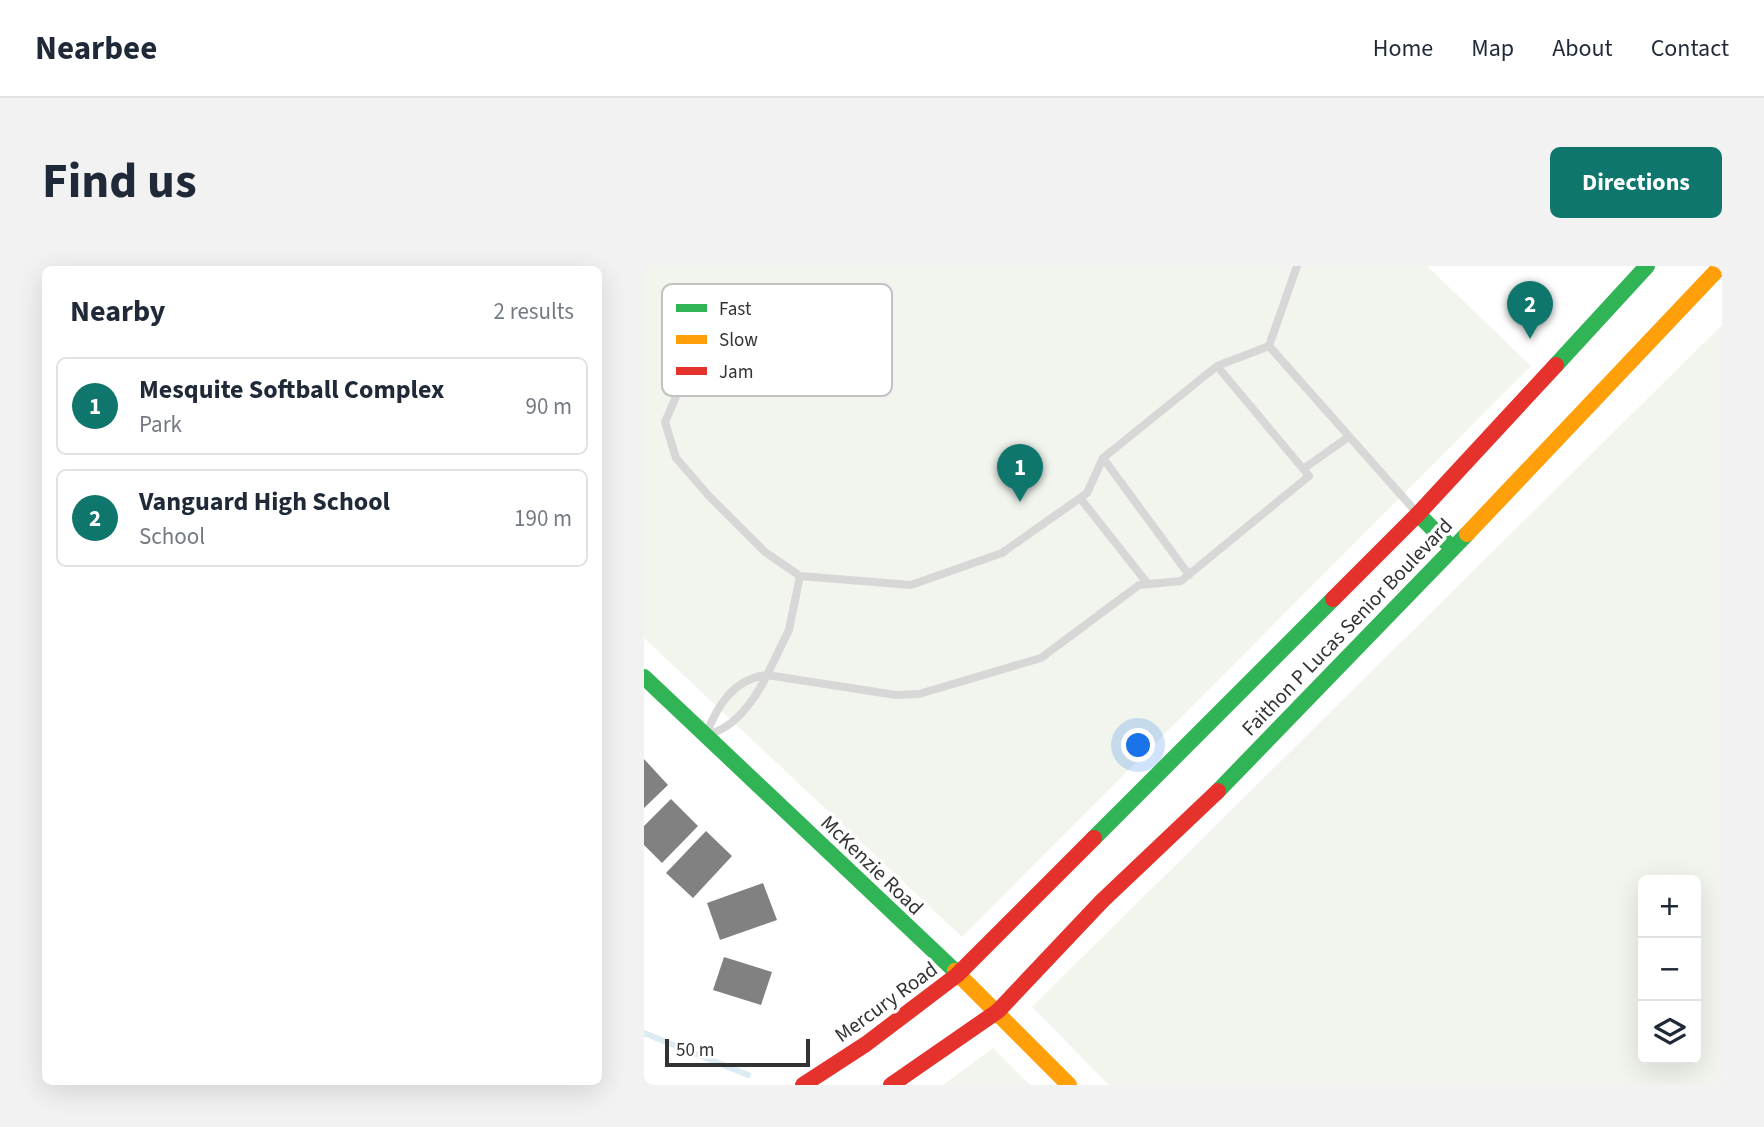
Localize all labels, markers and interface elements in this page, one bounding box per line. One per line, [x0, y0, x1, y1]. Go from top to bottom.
text: Nearbee [35, 25, 157, 72]
text: Home [1373, 31, 1433, 66]
text: Map [1471, 31, 1514, 66]
text: About [1552, 31, 1613, 66]
text: Contact [1651, 31, 1729, 66]
text: Find us [42, 147, 197, 217]
button: Directions [1550, 147, 1722, 218]
pin: 2 [1507, 281, 1553, 339]
legend [662, 284, 892, 396]
text: Nearby [70, 290, 165, 333]
text: 2 results [494, 295, 574, 328]
text: Fast [719, 296, 752, 323]
text: Slow [719, 327, 758, 354]
text: Jam [719, 359, 753, 386]
text: Mesquite Softball Complex [139, 371, 444, 408]
text: 1 [89, 390, 101, 423]
text: 90 m [525, 390, 572, 423]
text: Park [139, 408, 182, 441]
pin: 1 [997, 444, 1043, 502]
text: Vanguard High School [139, 483, 390, 520]
text: 2 [89, 502, 101, 535]
text: 190 m [514, 502, 572, 535]
street label: Faithon P Lucas Senior Boulevard [1235, 511, 1459, 743]
text: School [139, 520, 205, 553]
your location [1121, 728, 1155, 762]
street label: McKenzie Road [814, 808, 930, 922]
map controls [1638, 875, 1701, 1064]
button: + [1638, 875, 1701, 938]
button: − [1638, 938, 1701, 1001]
street label: Mercury Road [828, 954, 944, 1050]
button: layers [1638, 1001, 1701, 1064]
scale bar [665, 1036, 810, 1068]
text: 50 m [676, 1037, 714, 1064]

